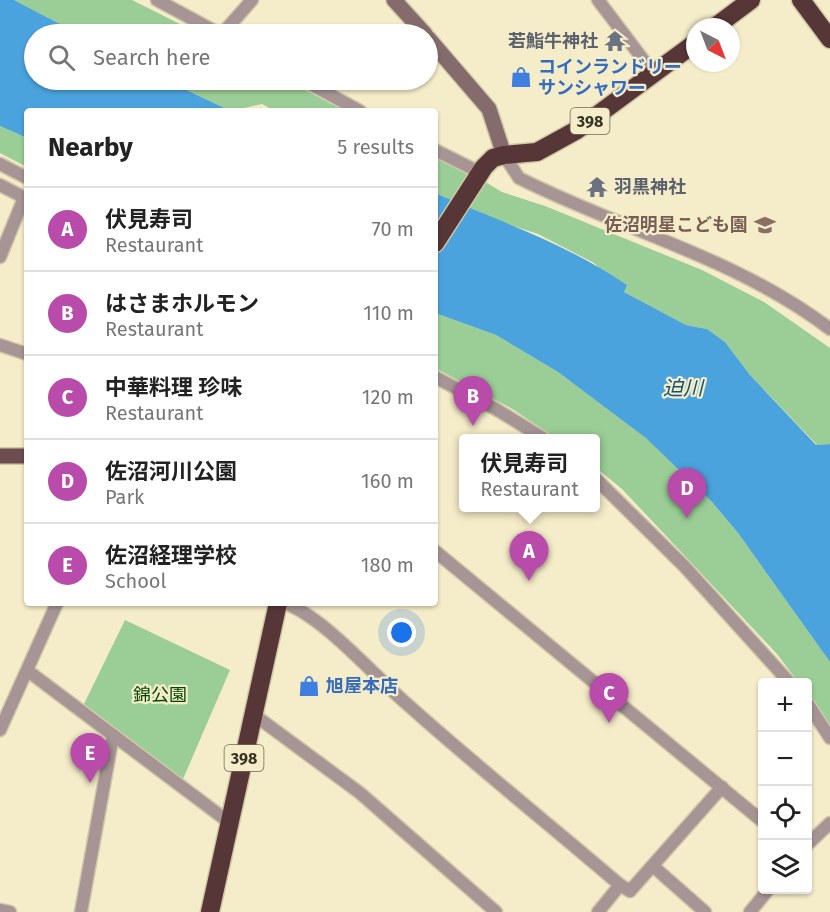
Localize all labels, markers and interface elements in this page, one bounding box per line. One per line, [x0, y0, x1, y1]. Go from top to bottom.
north arrow [686, 18, 740, 72]
search box [24, 24, 438, 90]
temple icon: 若鮨牛神社 [603, 29, 627, 53]
place label: 若鮨牛神社 [508, 30, 598, 52]
icon: search [45, 41, 78, 74]
text: Search here [93, 44, 211, 71]
place label: コインランドリー サンシャワー [538, 56, 682, 99]
shop icon: コインランドリー サンシャワー [509, 65, 533, 89]
road number: 398 [570, 108, 610, 134]
text: Nearby [48, 132, 133, 163]
text: 5 results [337, 135, 414, 159]
temple icon: 羽黒神社 [585, 175, 609, 199]
place label: 羽黒神社 [614, 176, 686, 198]
text: 伏見寿司 [105, 206, 193, 233]
school or university icon: 佐沼明星こども園 [753, 213, 777, 237]
place label: 佐沼明星こども園 [604, 214, 748, 236]
text: A [62, 217, 73, 241]
text: 70 m [372, 217, 414, 241]
text: Restaurant [105, 233, 203, 257]
text: はさまホルモン [105, 290, 259, 317]
text: B [61, 301, 74, 325]
text: 110 m [363, 301, 414, 325]
text: Restaurant [105, 317, 203, 341]
text: 中華料理 珍味 [105, 374, 242, 401]
pin: B [454, 376, 492, 426]
water label: 迫川 [663, 376, 705, 400]
text: C [62, 385, 73, 409]
text: 120 m [362, 385, 414, 409]
text: Restaurant [105, 401, 203, 425]
popup [459, 434, 600, 512]
text: 伏見寿司 [480, 450, 568, 477]
text: 佐沼河川公園 [105, 458, 237, 485]
pin: D [668, 468, 706, 518]
text: D [61, 469, 74, 493]
text: 160 m [361, 469, 414, 493]
text: Restaurant [480, 477, 579, 501]
text: Park [105, 485, 144, 509]
pin: A [510, 532, 548, 581]
text: 佐沼経理学校 [105, 542, 237, 569]
text: E [62, 553, 73, 577]
text: 180 m [361, 553, 414, 577]
text: School [105, 569, 166, 593]
your location [387, 618, 416, 647]
shop icon: 旭屋本店 [297, 674, 321, 698]
pin: C [590, 674, 628, 723]
place label: 旭屋本店 [326, 675, 398, 697]
map controls [758, 678, 812, 894]
button: + [758, 678, 812, 732]
park label: 錦公園 [133, 684, 187, 706]
button: − [758, 732, 812, 786]
pin: E [70, 734, 110, 783]
road number: 398 [224, 745, 264, 771]
button: locate [758, 786, 812, 840]
button: layers [758, 840, 812, 894]

